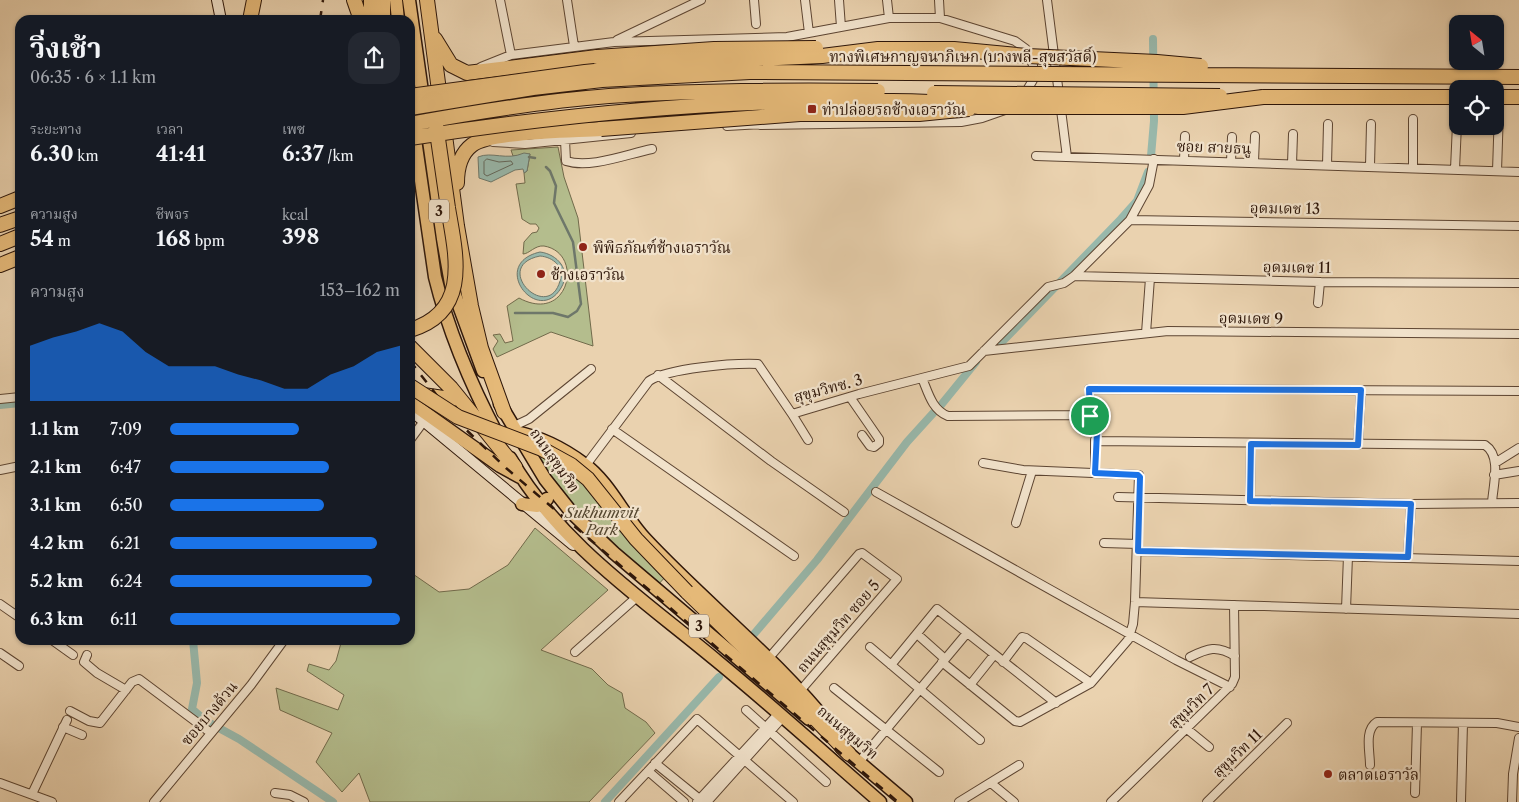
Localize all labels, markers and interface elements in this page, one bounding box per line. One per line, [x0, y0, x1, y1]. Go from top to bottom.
north arrow [1449, 15, 1504, 70]
map controls [1449, 15, 1504, 135]
text: วิ่งเช้า [30, 31, 102, 65]
button: share [348, 32, 400, 84]
street label: ทางพิเศษกาญจนาภิเษก (บางพลี-สุขสวัสดิ์) [829, 46, 1097, 68]
text: 06:35 · 6 × 1.1 km [30, 67, 156, 87]
button: locate [1449, 80, 1504, 135]
place label: ท่าปล่อยรถช้างเอราวัณ [822, 100, 966, 119]
marker: ท่าปล่อยรถช้างเอราวัณ [806, 103, 818, 115]
text: ระยะทาง [30, 120, 82, 138]
text: เวลา [156, 120, 183, 138]
text: เพซ [282, 120, 305, 138]
street label: ซอย สายธนู [1176, 136, 1252, 159]
text: 6.30 [30, 141, 74, 166]
text: 41:41 [156, 141, 206, 166]
text: 6:37 [282, 141, 324, 166]
text: km [74, 147, 98, 165]
text: /km [324, 147, 354, 165]
street label: อุดมเดช 13 [1250, 198, 1320, 220]
road number: 3 [429, 200, 449, 222]
text: ความสูง [30, 205, 78, 223]
text: ชีพจร [156, 205, 189, 223]
text: kcal [282, 206, 308, 224]
text: 398 [282, 224, 319, 249]
text: 54 [30, 226, 54, 251]
text: 168 [156, 226, 191, 251]
text: m [54, 232, 71, 250]
text: bpm [191, 232, 225, 250]
place label: พิพิธภัณฑ์ช้างเอราวัณ [593, 238, 731, 257]
marker: พิพิธภัณฑ์ช้างเอราวัณ [577, 241, 589, 253]
street label: อุดมเดช 11 [1263, 257, 1332, 279]
place label: ช้างเอราวัณ [551, 265, 625, 284]
marker: ช้างเอราวัณ [535, 268, 547, 280]
text: 153–162 m [320, 280, 400, 300]
text: ความสูง [30, 281, 85, 301]
street label: อุดมเดช 9 [1219, 308, 1283, 330]
street label: สุขุมวิทซ. 3 [792, 370, 865, 408]
pin [1069, 395, 1111, 437]
icon: arrive [1076, 402, 1104, 430]
text: 1.1 km [30, 419, 79, 439]
text: 7:09 [110, 419, 142, 439]
street label: ถนนสุขุมวิท [524, 424, 584, 497]
text: 2.1 km [30, 457, 82, 477]
text: 6:47 [110, 457, 141, 477]
text: 3.1 km [30, 495, 81, 515]
text: 6:50 [110, 495, 143, 515]
park label: Sukhumvit Park [564, 503, 640, 539]
text: 4.2 km [30, 533, 84, 553]
text: 6:21 [110, 533, 140, 553]
text: 5.2 km [30, 571, 83, 591]
text: 6:24 [110, 571, 142, 591]
street label: ถนนสุขุมวิท ซอย 5 [792, 576, 885, 678]
text: 6.3 km [30, 609, 84, 629]
text: 6:11 [110, 609, 137, 629]
road number: 3 [689, 614, 709, 638]
street label: ซอยบางด้วน [177, 677, 241, 749]
street label: สุขุมวิท 7 [1164, 679, 1220, 734]
street label: ถนนสุขุมวิท [812, 701, 882, 765]
street label: สุขุมวิท 11 [1208, 724, 1268, 783]
place label: ตลาดเอราวัล [1338, 765, 1419, 784]
marker: ตลาดเอราวัล [1322, 768, 1334, 780]

